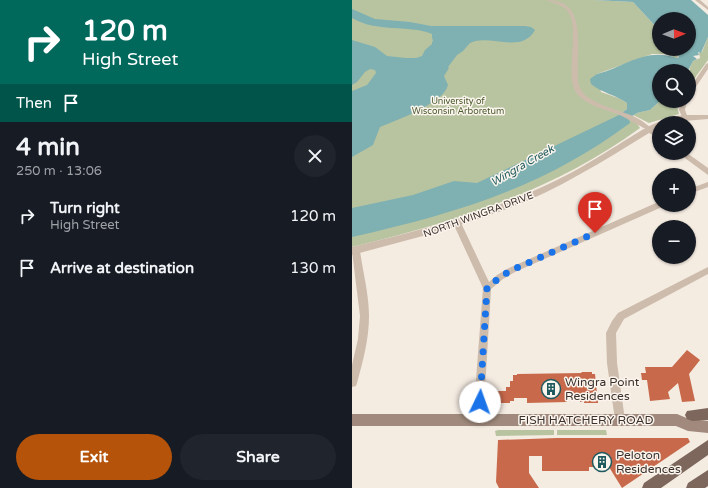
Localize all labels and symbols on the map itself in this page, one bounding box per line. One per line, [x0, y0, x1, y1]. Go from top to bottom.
north arrow [652, 12, 696, 56]
park label: University of Wisconsin Arboretum [412, 96, 504, 117]
water label: Wingra Creek [488, 142, 557, 189]
street label: NORTH WINGRA DRIVE [422, 189, 535, 240]
pin [578, 192, 612, 233]
place label: Wingra Point Residences [565, 375, 640, 403]
building icon: Wingra Point Residences [540, 378, 562, 400]
position arrow [459, 381, 501, 423]
street label: FISH HATCHERY ROAD [518, 413, 654, 427]
place label: Peloton Residences [616, 448, 681, 476]
building icon: Peloton Residences [591, 451, 613, 473]

